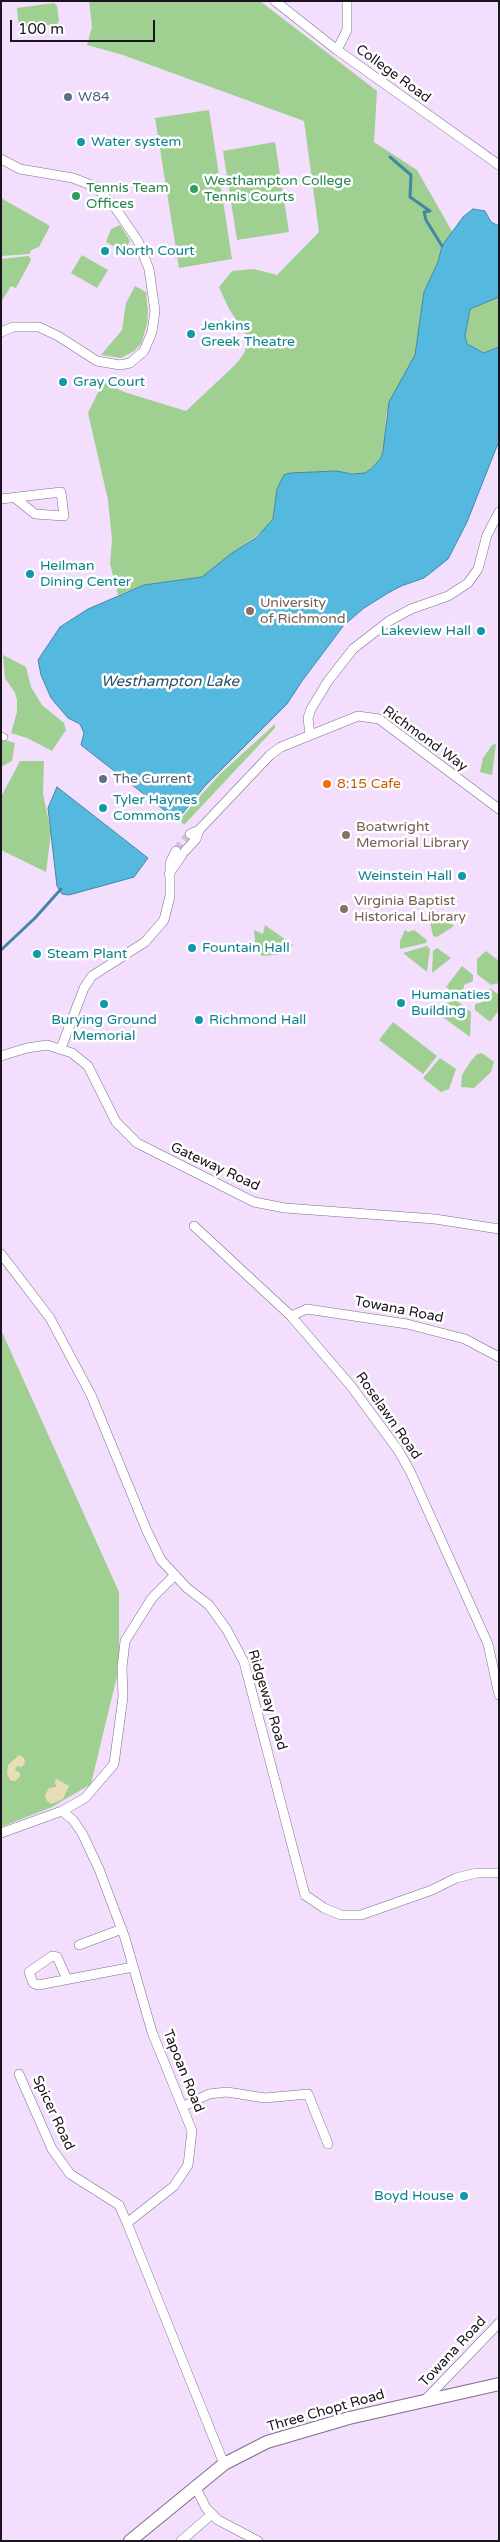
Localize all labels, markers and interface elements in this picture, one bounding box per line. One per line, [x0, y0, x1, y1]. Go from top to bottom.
scale bar [12, 10, 158, 42]
text: 100 m [18, 20, 64, 38]
street label: College Road [352, 41, 434, 107]
place label: W84 [78, 89, 110, 105]
marker: W84 [62, 91, 74, 103]
place label: Water system [91, 134, 181, 150]
marker: Water system [75, 136, 87, 148]
place label: Westhampton College Tennis Courts [204, 173, 351, 206]
place label: Tennis Team Offices [86, 180, 169, 212]
marker: Westhampton College Tennis Courts [188, 183, 200, 195]
marker: Tennis Team Offices [70, 190, 82, 202]
place label: North Court [115, 243, 195, 259]
marker: North Court [99, 245, 111, 257]
place label: Jenkins Greek Theatre [201, 318, 295, 351]
marker: Jenkins Greek Theatre [185, 328, 197, 340]
place label: Gray Court [73, 374, 145, 390]
marker: Gray Court [57, 376, 69, 388]
place label: Heilman Dining Center [40, 558, 131, 590]
marker: Heilman Dining Center [24, 568, 36, 580]
place label: University of Richmond [260, 595, 346, 628]
marker: University of Richmond [244, 605, 256, 617]
place label: Lakeview Hall [381, 623, 471, 639]
marker: Lakeview Hall [475, 625, 487, 637]
water label: Westhampton Lake [101, 673, 239, 691]
street label: Richmond Way [379, 703, 471, 775]
place label: The Current [113, 771, 192, 787]
marker: The Current [97, 773, 109, 785]
place label: 8:15 Cafe [337, 776, 401, 792]
marker: 8:15 Cafe [321, 778, 333, 790]
place label: Tyler Haynes Commons [113, 792, 197, 824]
marker: Tyler Haynes Commons [97, 802, 109, 814]
place label: Boatwright Memorial Library [356, 819, 469, 852]
marker: Boatwright Memorial Library [340, 829, 352, 841]
place label: Weinstein Hall [358, 868, 452, 884]
marker: Weinstein Hall [456, 870, 468, 882]
place label: Virginia Baptist Historical Library [354, 893, 466, 926]
marker: Virginia Baptist Historical Library [338, 903, 350, 915]
place label: Fountain Hall [202, 940, 290, 956]
marker: Fountain Hall [186, 942, 198, 954]
place label: Steam Plant [47, 946, 127, 962]
marker: Steam Plant [31, 948, 43, 960]
place label: Humanaties Building [411, 987, 490, 1020]
marker: Humanaties Building [395, 997, 407, 1009]
marker: Burying Ground Memorial [98, 998, 110, 1010]
place label: Burying Ground Memorial [51, 1012, 157, 1044]
place label: Richmond Hall [209, 1012, 306, 1028]
marker: Richmond Hall [193, 1014, 205, 1026]
street label: Gateway Road [168, 1139, 262, 1195]
street label: Towana Road [353, 1293, 445, 1327]
street label: Roselawn Road [352, 1369, 424, 1463]
street label: Ridgeway Road [244, 1648, 290, 1752]
street label: Tapoan Road [159, 2027, 207, 2115]
street label: Spicer Road [28, 2073, 78, 2153]
place label: Boyd House [374, 2188, 454, 2204]
marker: Boyd House [458, 2190, 470, 2202]
street label: Towana Road [416, 2313, 490, 2391]
street label: Three Chopt Road [265, 2386, 387, 2436]

